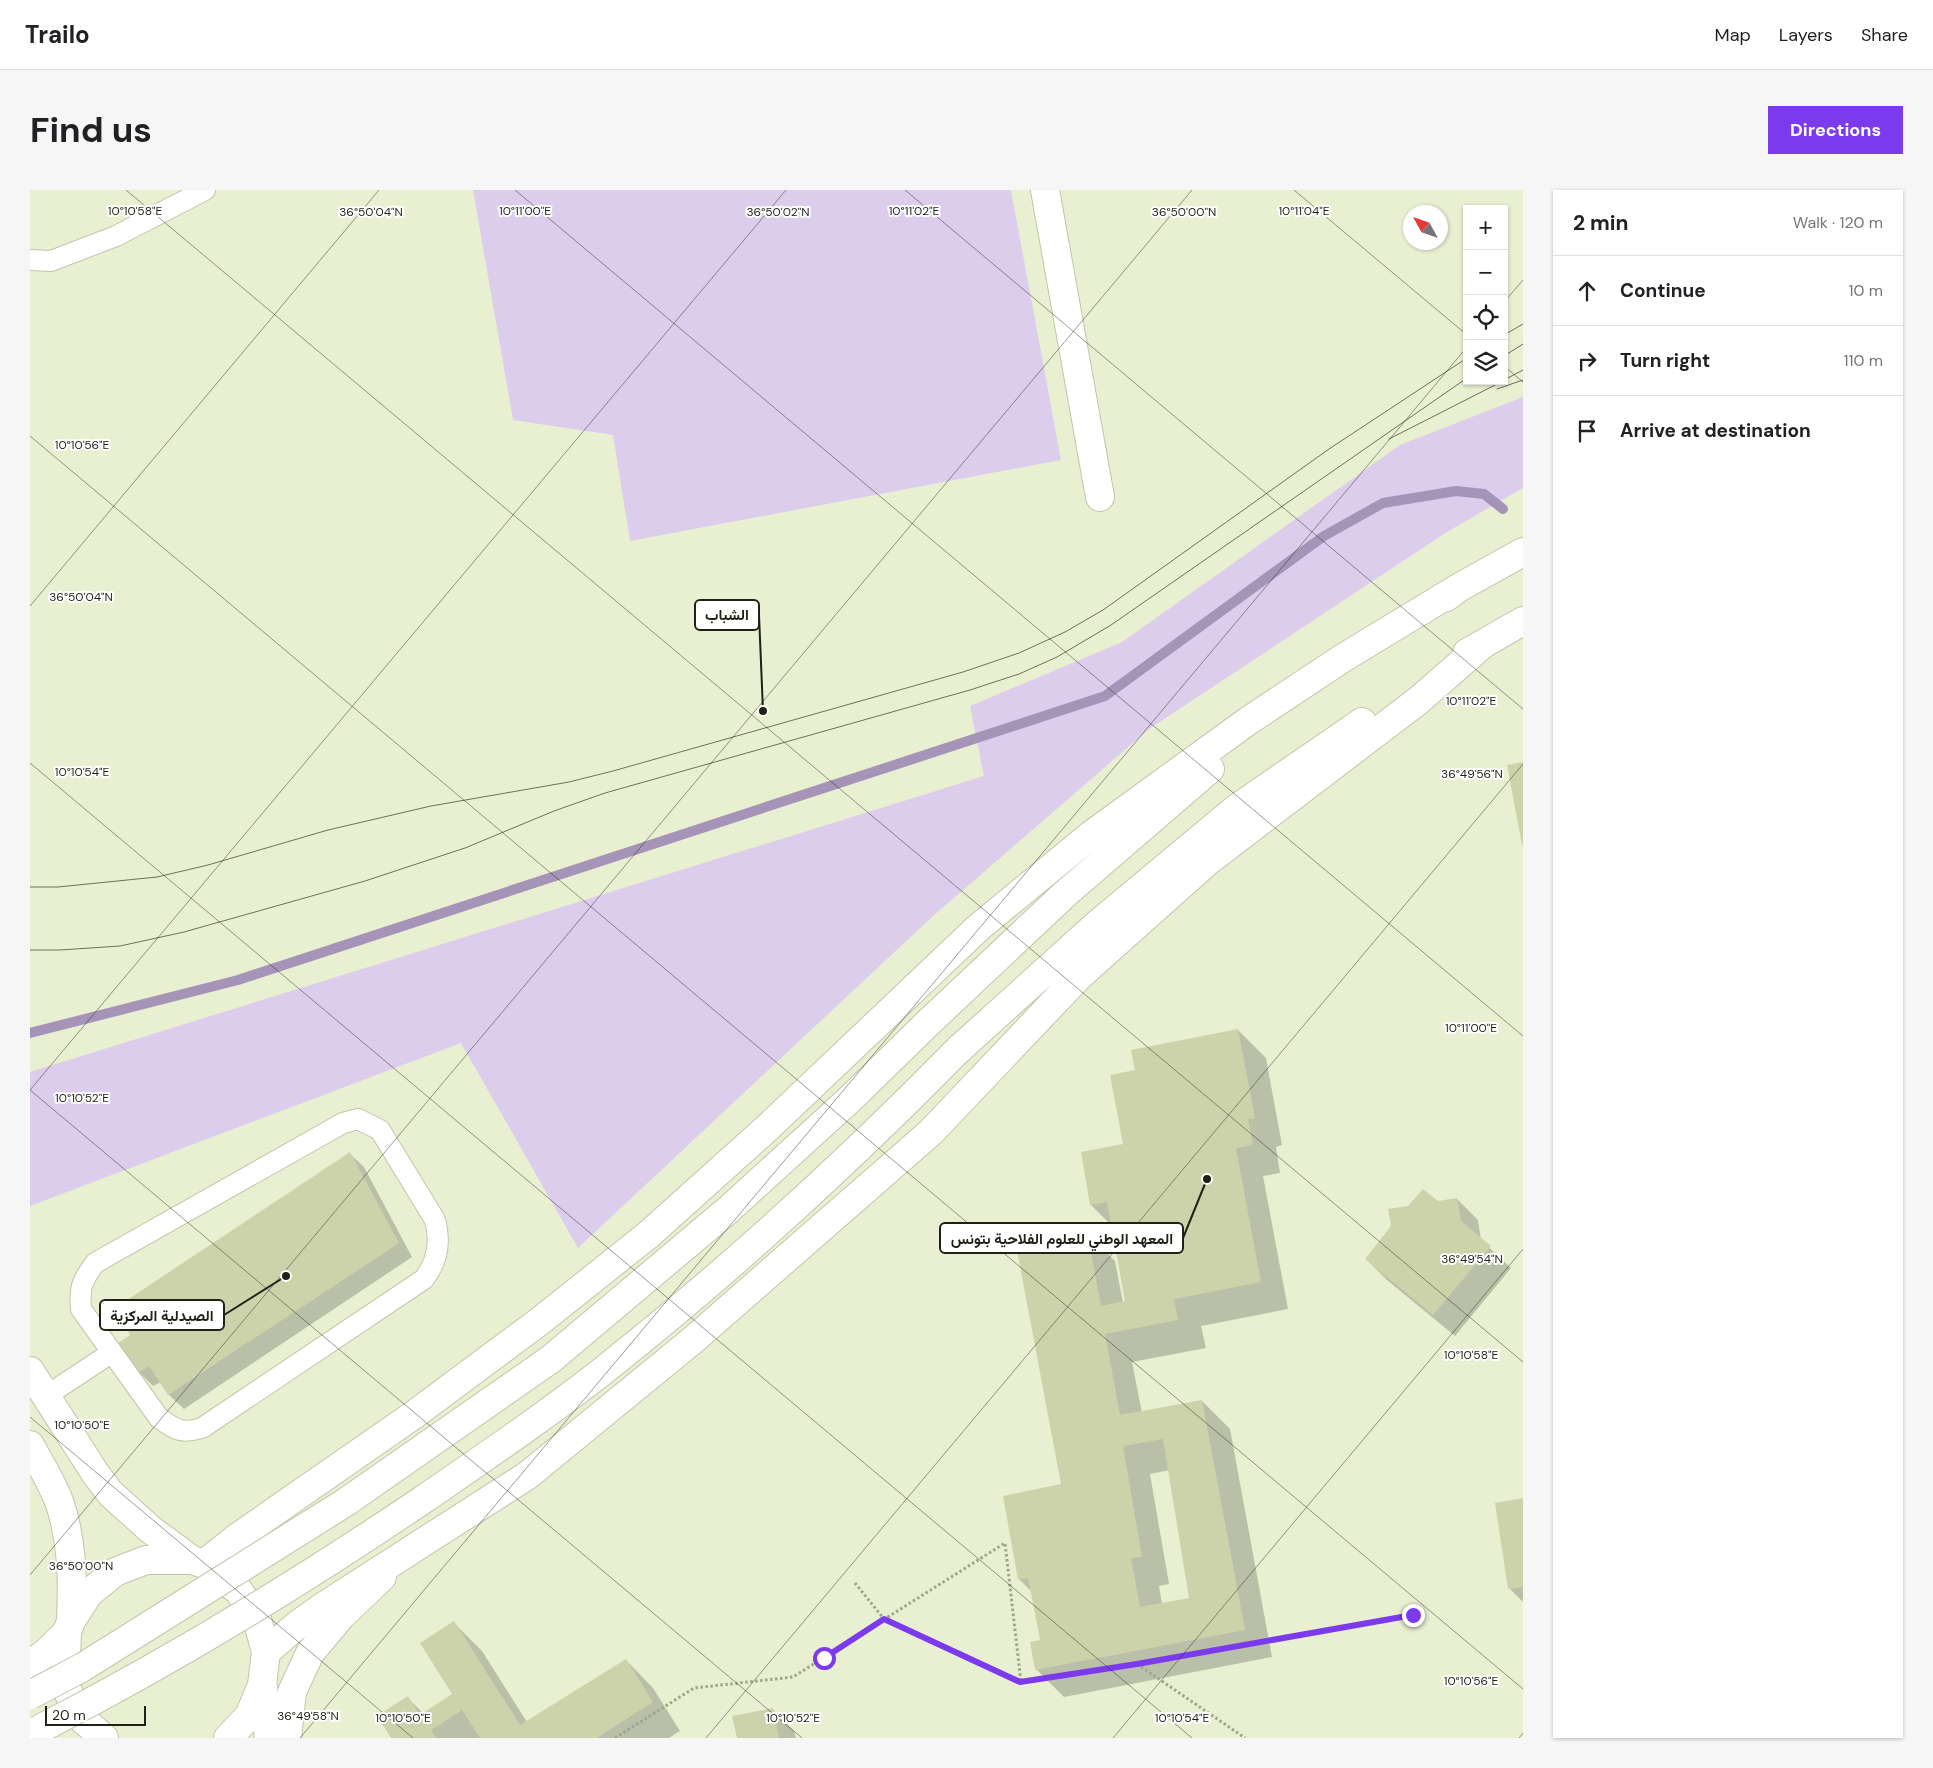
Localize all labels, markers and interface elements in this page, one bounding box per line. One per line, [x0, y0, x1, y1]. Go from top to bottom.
text: Trailo [25, 19, 90, 50]
text: Map [1715, 23, 1751, 47]
text: Layers [1779, 23, 1833, 47]
text: Share [1861, 23, 1908, 47]
button: Directions [1768, 106, 1903, 154]
text: Find us [30, 107, 152, 153]
text: 10°10'58"E [108, 203, 162, 219]
text: 10°11'00"E [499, 203, 551, 219]
text: 10°11'02"E [889, 203, 940, 219]
text: 10°11'04"E [1278, 203, 1330, 219]
text: 36°50'04"N [339, 204, 403, 220]
text: 36°50'02"N [747, 204, 809, 220]
text: 36°50'00"N [1152, 204, 1216, 220]
north arrow [1403, 205, 1448, 250]
map controls [1463, 205, 1508, 385]
button: + [1463, 205, 1508, 250]
text: 2 min [1573, 209, 1629, 237]
text: Walk · 120 m [1793, 212, 1883, 233]
button: − [1463, 250, 1508, 295]
icon: ahead [1573, 277, 1601, 305]
text: Continue [1620, 278, 1706, 303]
text: 10 m [1849, 280, 1883, 301]
button: locate [1463, 295, 1508, 340]
button: layers [1463, 340, 1508, 385]
icon: right [1573, 347, 1601, 375]
text: Turn right [1620, 348, 1710, 373]
text: 110 m [1844, 350, 1883, 371]
icon: arrive [1573, 417, 1601, 445]
text: Arrive at destination [1620, 418, 1811, 443]
text: 10°10'56"E [55, 437, 110, 453]
text: 36°50'04"N [49, 589, 113, 605]
callout: الشباب [695, 600, 759, 630]
text: الشباب [705, 605, 749, 625]
text: 10°11'02"E [1446, 693, 1497, 709]
text: 10°10'54"E [55, 764, 109, 780]
text: 36°49'56"N [1441, 766, 1503, 782]
text: 10°11'00"E [1445, 1020, 1497, 1036]
text: 10°10'52"E [55, 1090, 109, 1106]
callout: المعهد الوطني للعلوم الفلاحية بتونس [940, 1223, 1183, 1253]
text: المعهد الوطني للعلوم الفلاحية بتونس [951, 1229, 1173, 1252]
text: 36°49'54"N [1441, 1251, 1503, 1267]
callout: الصيدلية المركزية [100, 1300, 224, 1330]
text: الصيدلية المركزية [110, 1306, 214, 1326]
text: 10°10'58"E [1444, 1347, 1498, 1363]
text: 10°10'50"E [54, 1417, 110, 1433]
text: 36°50'00"N [49, 1558, 113, 1574]
route end [1402, 1604, 1425, 1627]
route start [813, 1647, 836, 1670]
text: 10°10'56"E [1444, 1673, 1499, 1689]
scale bar [45, 1703, 146, 1726]
text: 20 m [52, 1706, 86, 1724]
text: 36°49'58"N [277, 1708, 339, 1724]
text: 10°10'50"E [375, 1710, 431, 1726]
text: 10°10'52"E [766, 1710, 820, 1726]
text: 10°10'54"E [1155, 1710, 1209, 1726]

